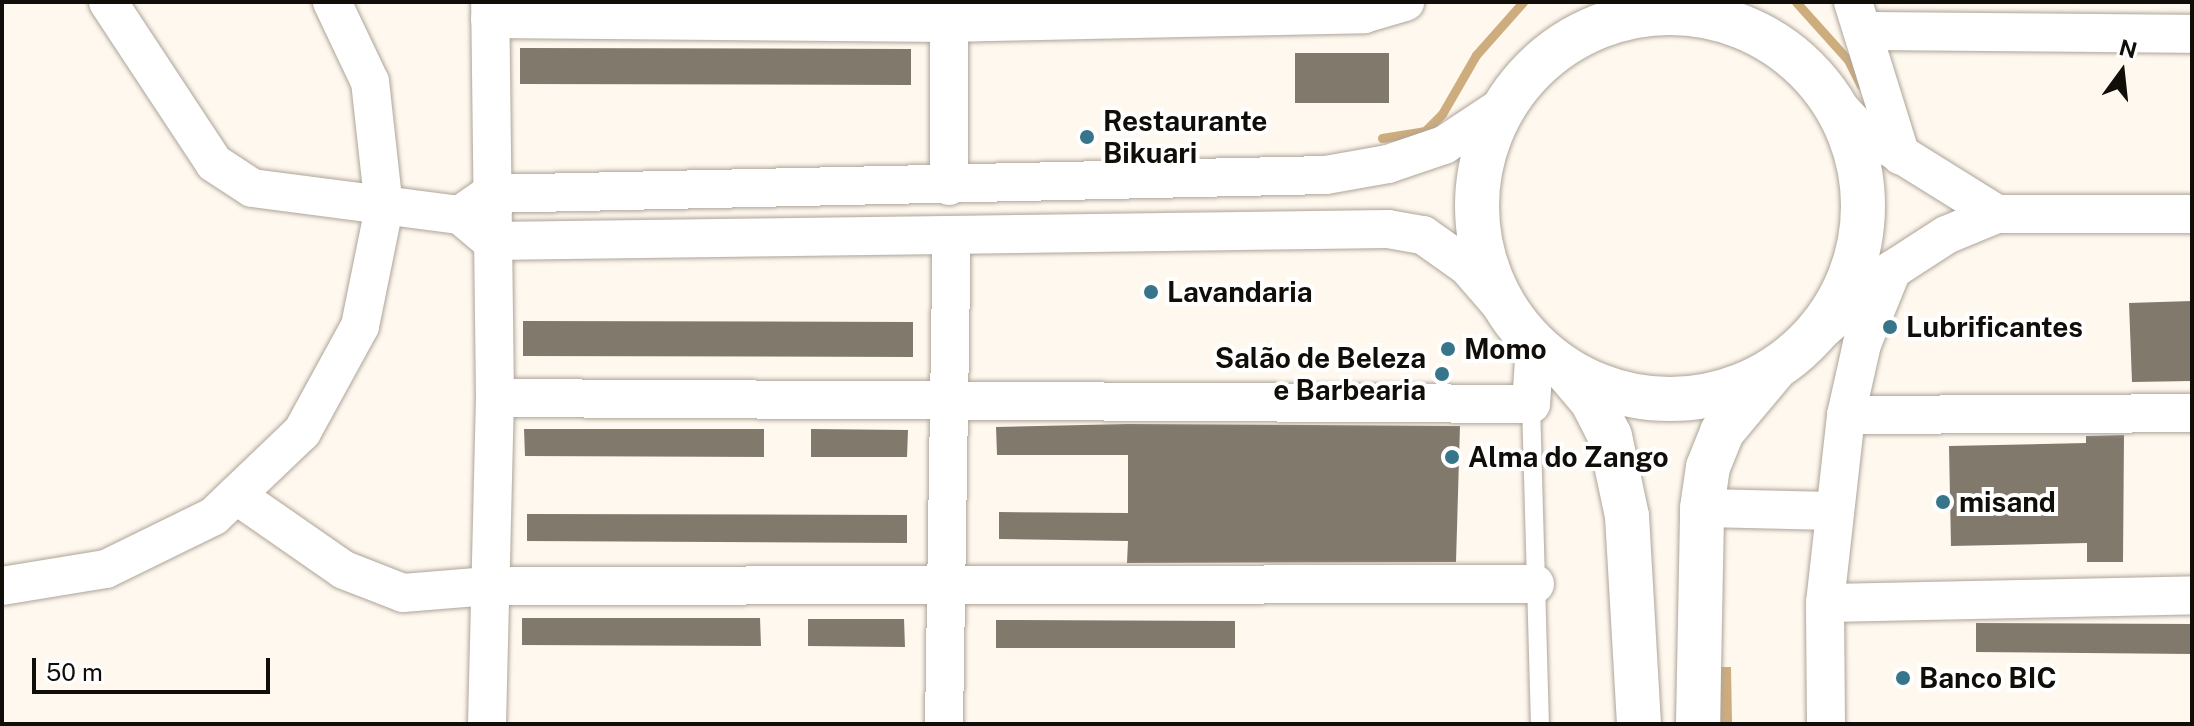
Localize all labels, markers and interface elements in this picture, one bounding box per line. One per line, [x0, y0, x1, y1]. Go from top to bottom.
north arrow [2082, 32, 2162, 112]
text: N [2117, 34, 2140, 64]
place label: Restaurante Bikuari [1103, 104, 1267, 170]
marker: Restaurante Bikuari [1078, 128, 1096, 146]
place label: Lavandaria [1167, 275, 1313, 309]
marker: Lavandaria [1142, 283, 1160, 301]
place label: Lubrificantes [1906, 310, 2083, 344]
marker: Lubrificantes [1881, 318, 1899, 336]
place label: Momo [1464, 332, 1547, 366]
marker: Momo [1439, 340, 1457, 358]
place label: Salão de Beleza e Barbearia [1214, 341, 1426, 407]
marker: Salão de Beleza e Barbearia [1433, 365, 1451, 383]
place label: Alma do Zango [1468, 440, 1669, 474]
marker: Alma do Zango [1443, 448, 1461, 466]
place label: misand [1959, 485, 2056, 519]
marker: misand [1934, 493, 1952, 511]
scale bar [36, 642, 274, 692]
text: 50 m [46, 658, 103, 686]
place label: Banco BIC [1919, 661, 2057, 695]
marker: Banco BIC [1894, 669, 1912, 687]

